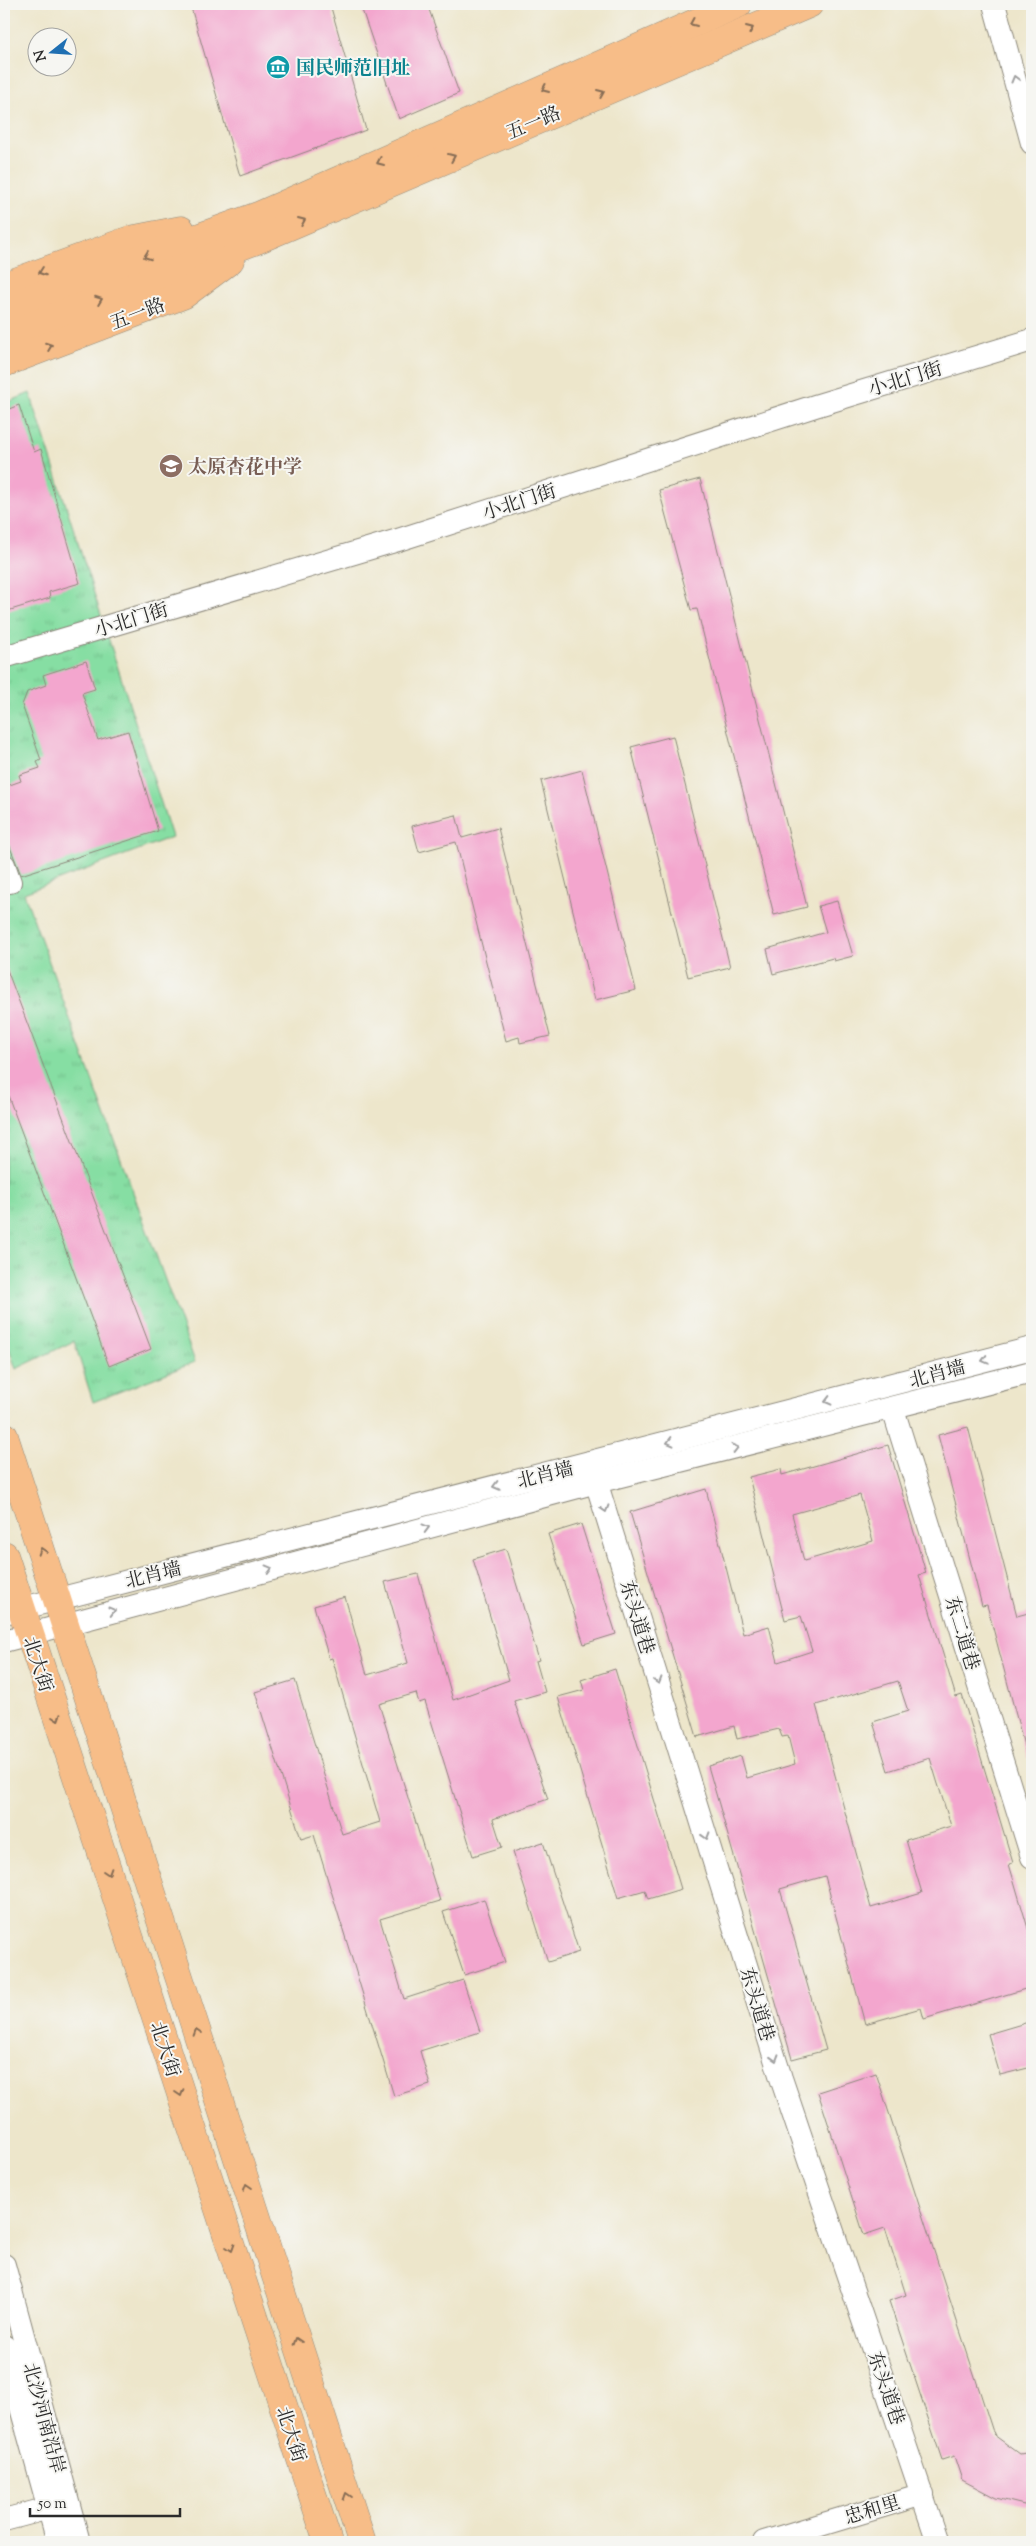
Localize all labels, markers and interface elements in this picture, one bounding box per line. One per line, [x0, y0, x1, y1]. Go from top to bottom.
one-way arrow [689, 17, 698, 28]
one-way arrow [745, 24, 754, 35]
north arrow [28, 28, 78, 78]
text: N [30, 47, 53, 63]
museum icon: 国民师范旧址 [265, 54, 291, 80]
place label: 国民师范旧址 [296, 56, 410, 83]
one-way arrow [1010, 75, 1020, 83]
one-way arrow [541, 83, 550, 94]
one-way arrow [596, 89, 605, 99]
street label: 五一路 [502, 101, 565, 148]
one-way arrow [447, 153, 456, 163]
one-way arrow [376, 155, 385, 166]
one-way arrow [297, 217, 306, 227]
one-way arrow [143, 250, 151, 260]
one-way arrow [39, 266, 47, 276]
street label: 五一路 [106, 293, 169, 338]
one-way arrow [94, 296, 102, 306]
one-way arrow [45, 342, 53, 352]
street label: 小北门街 [865, 356, 946, 404]
school or university icon: 太原杏花中学 [158, 453, 184, 479]
place label: 太原杏花中学 [188, 455, 302, 482]
street label: 小北门街 [479, 479, 560, 528]
street label: 小北门街 [91, 597, 172, 645]
one-way arrow [981, 1354, 990, 1365]
street label: 北肖墙 [907, 1355, 969, 1396]
one-way arrow [823, 1395, 832, 1406]
one-way arrow [667, 1436, 675, 1446]
one-way arrow [731, 1443, 739, 1453]
street label: 北肖墙 [515, 1456, 577, 1496]
one-way arrow [492, 1480, 501, 1491]
one-way arrow [599, 1504, 609, 1512]
one-way arrow [421, 1523, 429, 1533]
one-way arrow [38, 1548, 48, 1556]
street label: 北肖墙 [123, 1556, 185, 1596]
one-way arrow [264, 1565, 272, 1575]
street label: 东头道巷 [612, 1577, 660, 1658]
street label: 东二道巷 [937, 1593, 985, 1674]
one-way arrow [107, 1606, 116, 1617]
street label: 北大街 [15, 1633, 58, 1696]
one-way arrow [652, 1676, 662, 1684]
one-way arrow [51, 1713, 61, 1722]
one-way arrow [701, 1831, 711, 1840]
one-way arrow [102, 1868, 112, 1876]
street label: 东头道巷 [732, 1964, 780, 2045]
street label: 北大街 [142, 2018, 185, 2081]
one-way arrow [192, 2028, 202, 2037]
one-way arrow [770, 2053, 780, 2062]
one-way arrow [175, 2089, 185, 2097]
one-way arrow [243, 2183, 253, 2191]
one-way arrow [225, 2243, 235, 2251]
one-way arrow [293, 2338, 303, 2346]
street label: 东头道巷 [859, 2348, 910, 2429]
street label: 北沙河南沿岸 [15, 2360, 70, 2477]
street label: 北大街 [268, 2403, 311, 2466]
scale bar [30, 2486, 180, 2518]
street label: 忠和里 [842, 2490, 904, 2533]
one-way arrow [343, 2492, 353, 2501]
text: 50 m [37, 2494, 67, 2515]

